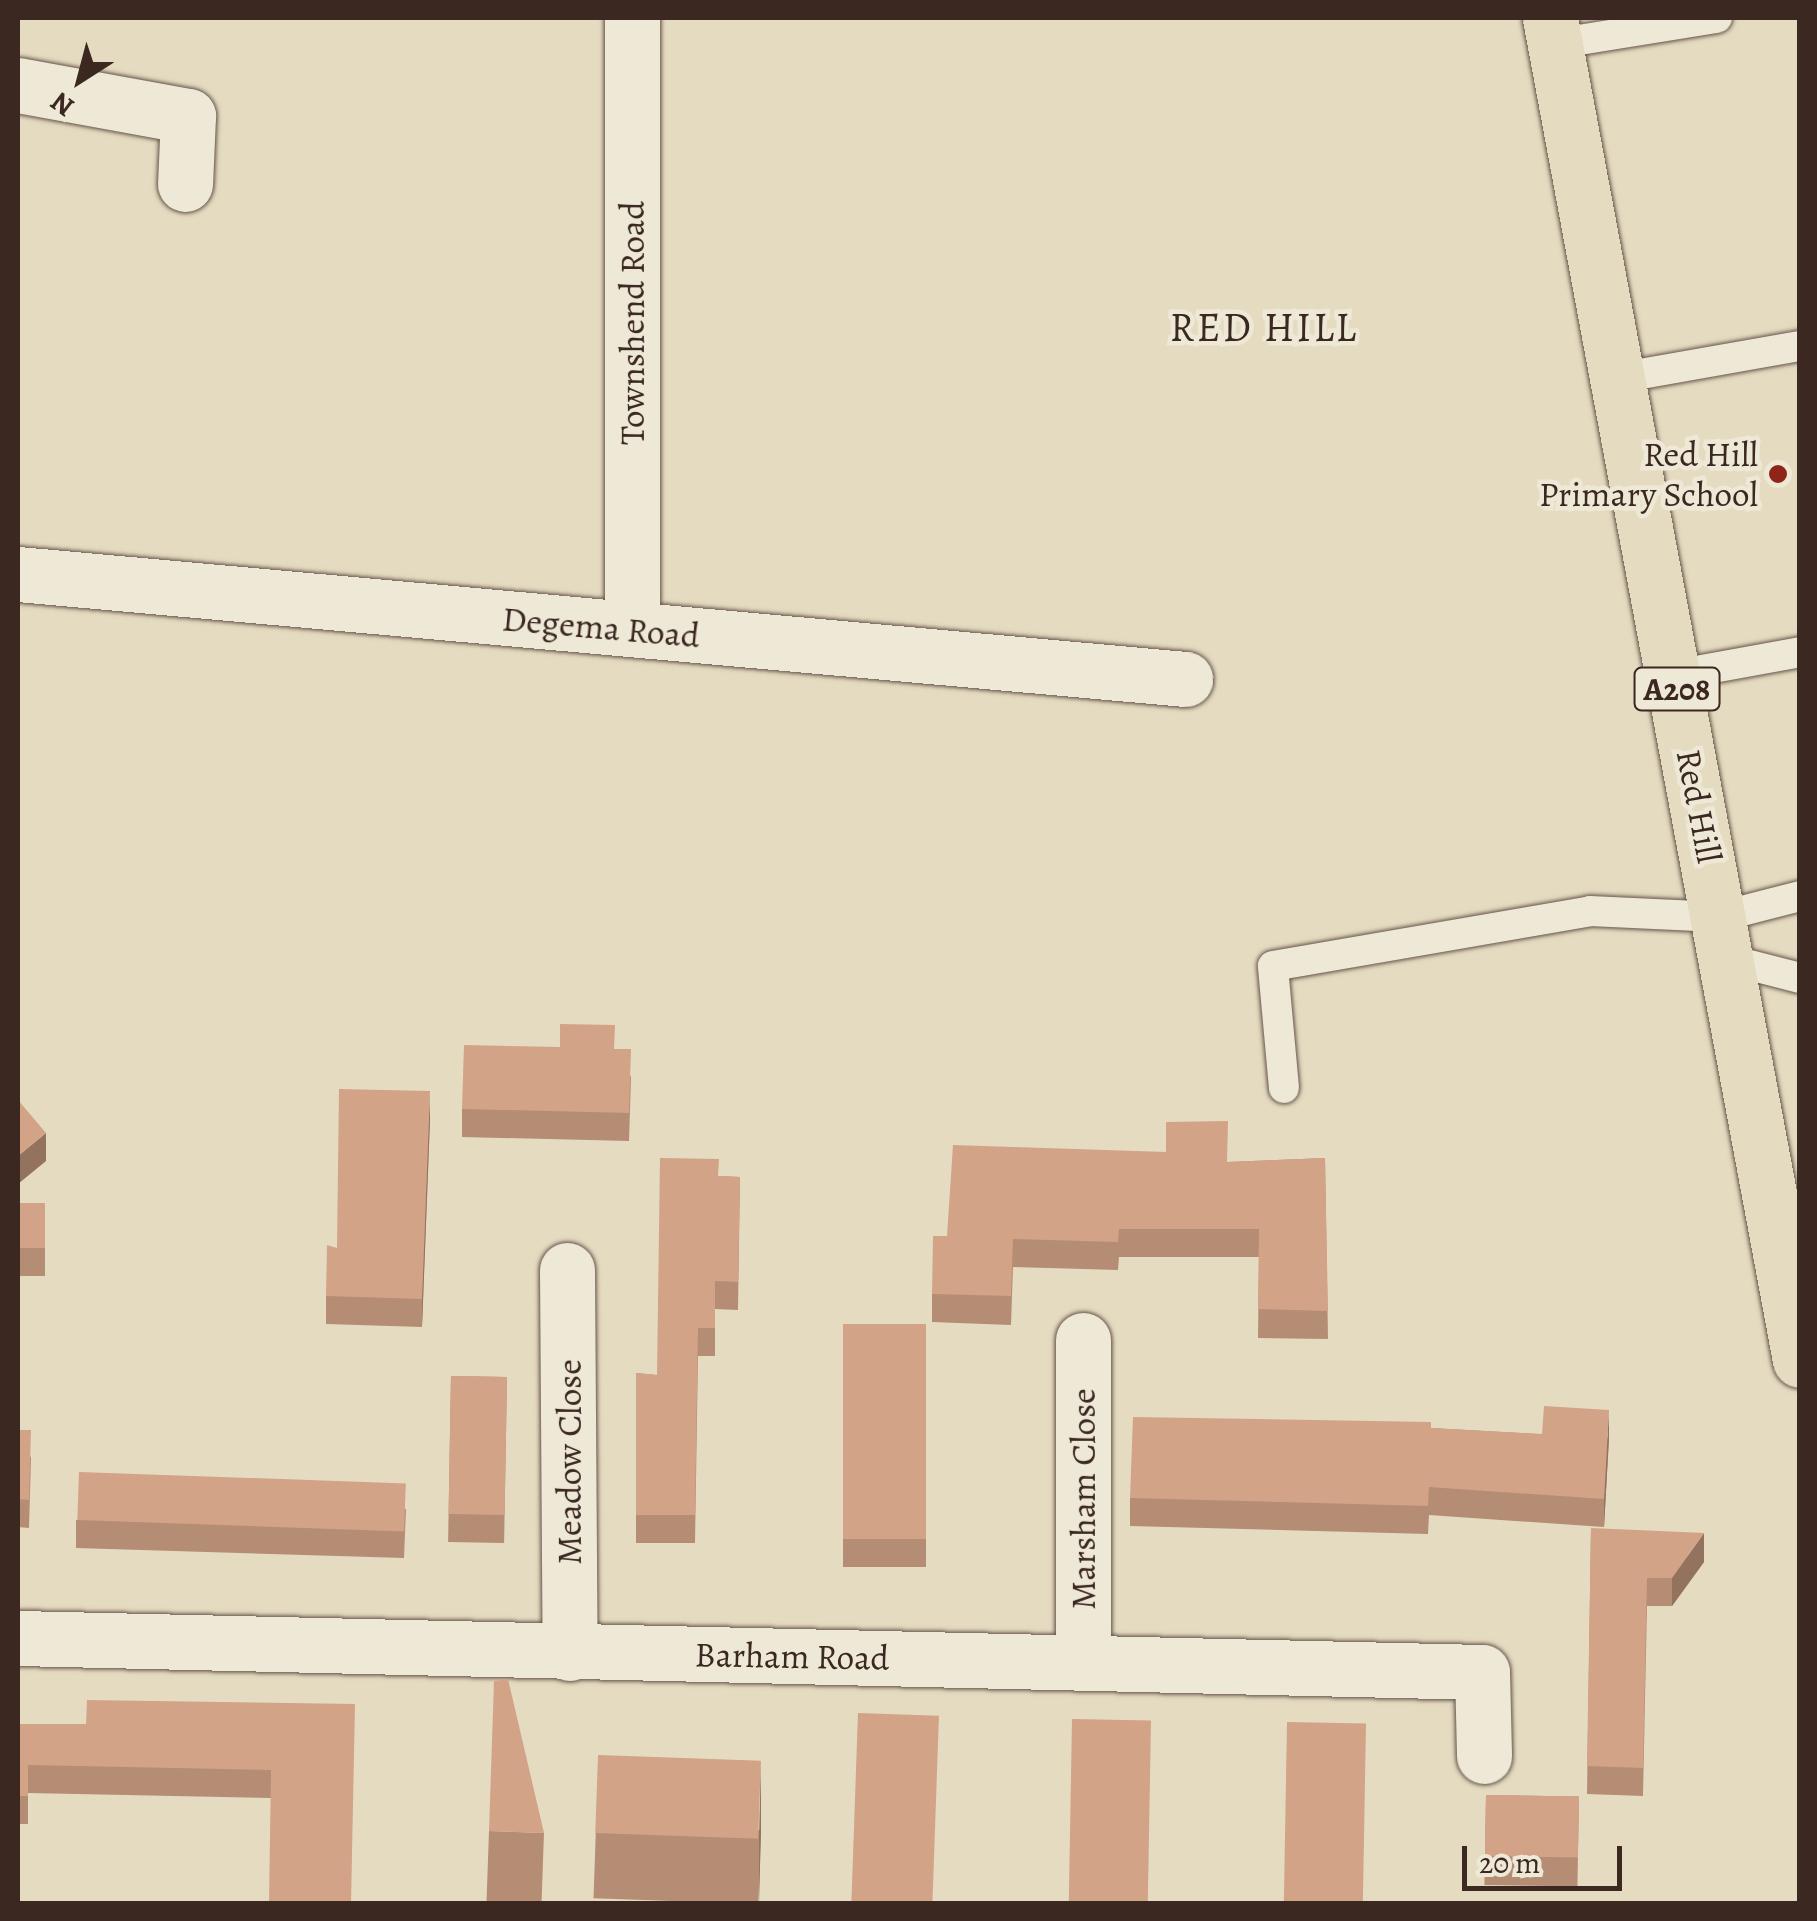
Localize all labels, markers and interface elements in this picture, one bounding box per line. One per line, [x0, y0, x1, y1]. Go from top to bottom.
north arrow [30, 30, 130, 130]
text: N [43, 83, 82, 126]
street label: Townshend Road [611, 201, 653, 445]
district label: RED HILL [1170, 304, 1358, 352]
place label: Red Hill Primary School [1539, 433, 1758, 515]
marker: Red Hill Primary School [1767, 463, 1789, 485]
street label: Degema Road [500, 597, 702, 657]
road number: A208 [1632, 662, 1722, 716]
street label: Red Hill [1667, 746, 1731, 866]
street label: Meadow Close [548, 1359, 590, 1565]
street label: Marsham Close [1062, 1388, 1104, 1610]
street label: Barham Road [694, 1633, 890, 1679]
scale bar [1467, 1826, 1627, 1888]
text: 20 m [1479, 1843, 1540, 1883]

